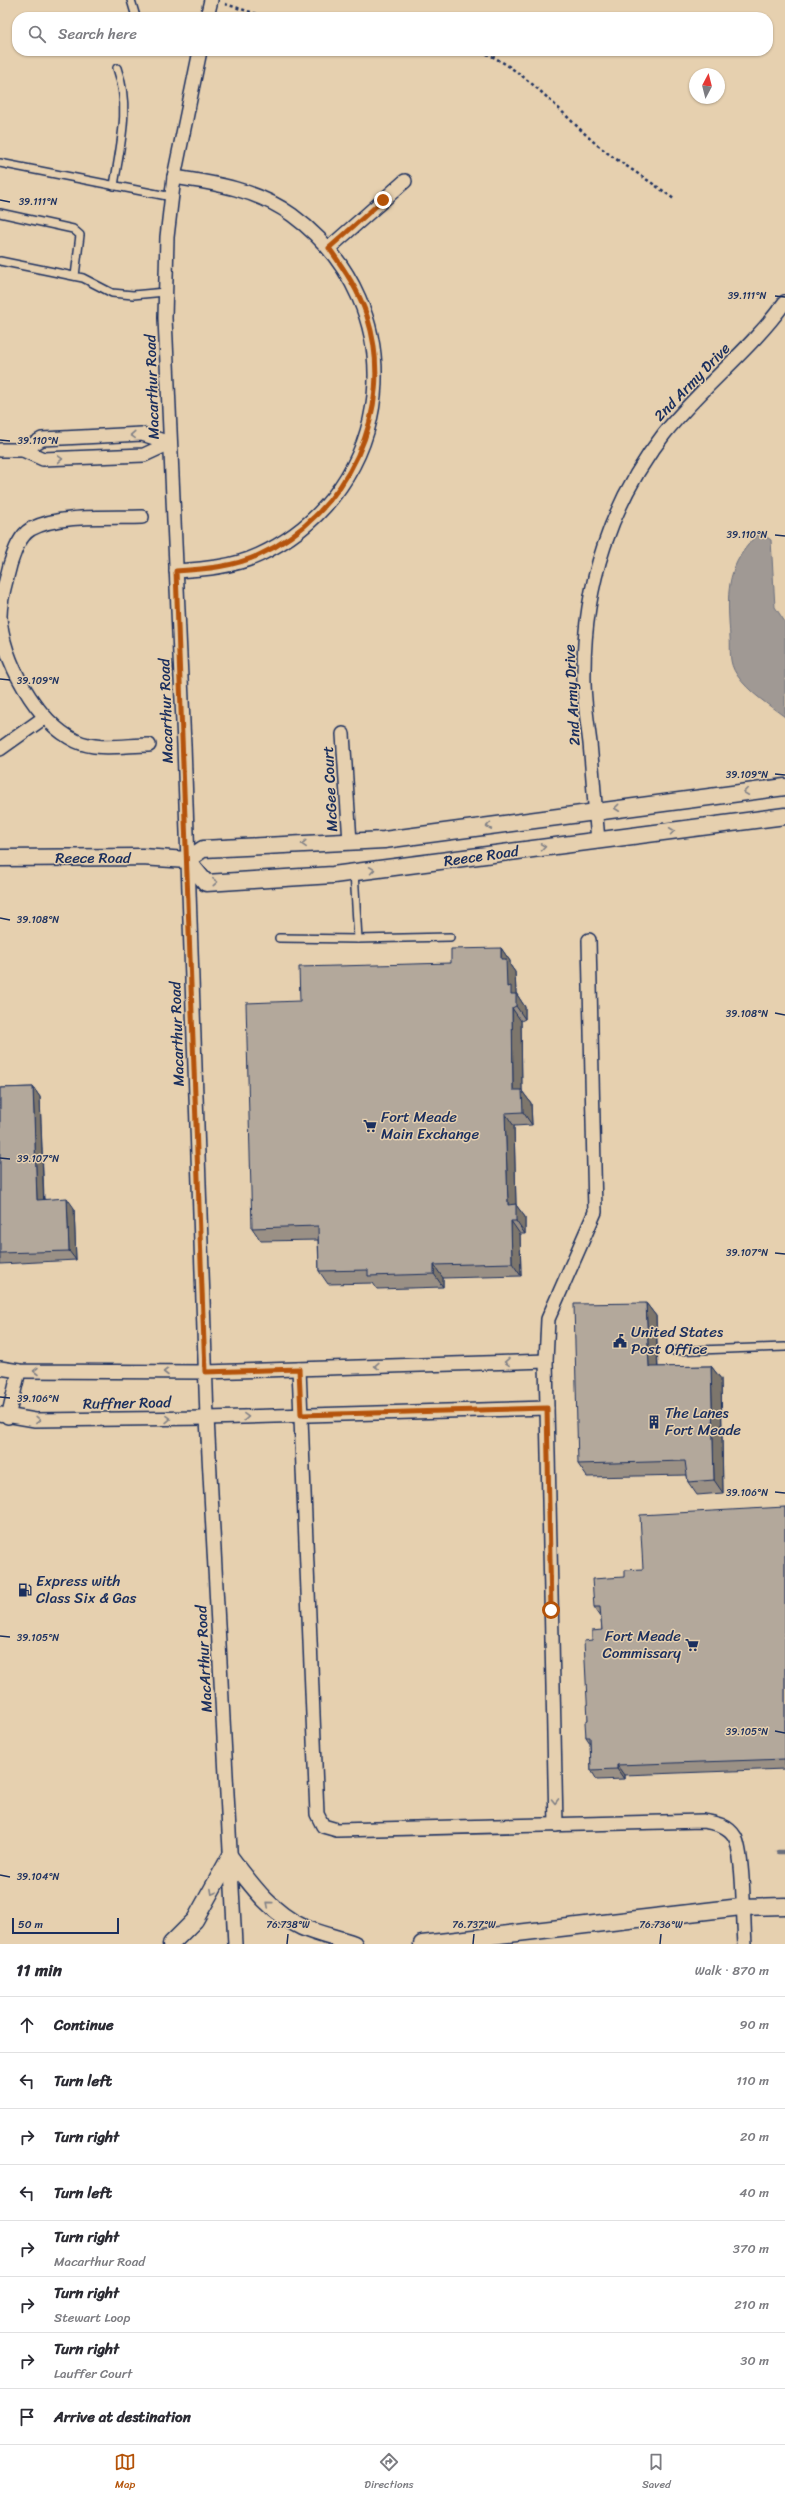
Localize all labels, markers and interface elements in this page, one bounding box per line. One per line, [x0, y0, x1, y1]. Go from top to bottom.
search box [12, 12, 773, 56]
text: Search here [58, 21, 137, 47]
icon: search [26, 23, 48, 45]
north arrow [689, 68, 725, 104]
route end [374, 191, 392, 209]
text: 39.111°N [19, 193, 57, 211]
text: 39.111°N [728, 287, 766, 305]
street label: Macarthur Road [137, 333, 167, 440]
street label: 2nd Army Drive [647, 336, 737, 428]
one-way arrow [130, 430, 136, 439]
text: 39.110°N [18, 432, 58, 450]
one-way arrow [57, 454, 63, 463]
text: 39.110°N [727, 526, 767, 544]
street label: 2nd Army Drive [556, 643, 588, 746]
street label: Macarthur Road [151, 657, 181, 764]
text: 39.109°N [17, 672, 59, 690]
street label: McGee Court [315, 745, 345, 832]
text: 39.109°N [726, 766, 768, 784]
one-way arrow [743, 787, 749, 796]
one-way arrow [614, 804, 620, 813]
one-way arrow [485, 821, 492, 830]
one-way arrow [669, 826, 675, 835]
street label: Reece Road [442, 838, 521, 874]
one-way arrow [301, 840, 307, 848]
one-way arrow [540, 843, 546, 852]
street label: Reece Road [55, 845, 132, 871]
one-way arrow [369, 866, 375, 875]
one-way arrow [212, 878, 218, 887]
text: 39.108°N [17, 911, 59, 929]
street label: Macarthur Road [162, 980, 192, 1087]
text: 39.108°N [726, 1005, 768, 1023]
place label: Fort Meade Main Exchange [381, 1104, 479, 1147]
supermarket icon: Fort Meade Main Exchange [362, 1118, 378, 1134]
text: 39.107°N [17, 1150, 59, 1168]
text: 39.107°N [726, 1244, 768, 1262]
place label: United States Post Office [631, 1319, 724, 1362]
public building icon: United States Post Office [612, 1333, 628, 1349]
one-way arrow [504, 1358, 510, 1366]
one-way arrow [374, 1362, 380, 1370]
one-way arrow [33, 1367, 39, 1375]
one-way arrow [163, 1368, 169, 1376]
street label: Ruffner Road [83, 1389, 172, 1417]
text: 39.106°N [17, 1390, 59, 1408]
place label: The Lanes Fort Meade [665, 1400, 741, 1443]
one-way arrow [243, 1413, 249, 1421]
building icon: The Lanes Fort Meade [646, 1414, 662, 1430]
one-way arrow [165, 1415, 171, 1423]
one-way arrow [36, 1416, 42, 1424]
text: 39.106°N [726, 1484, 768, 1502]
place label: Express with Class Six & Gas [36, 1568, 137, 1611]
fuel station icon: Express with Class Six & Gas [17, 1582, 33, 1598]
route start [542, 1601, 560, 1619]
street label: MacArthur Road [188, 1604, 220, 1713]
place label: Fort Meade Commissary [602, 1623, 681, 1666]
text: 39.105°N [17, 1629, 59, 1647]
supermarket icon: Fort Meade Commissary [684, 1637, 700, 1653]
text: 39.105°N [726, 1723, 768, 1741]
one-way arrow [551, 1798, 560, 1804]
text: 39.104°N [17, 1868, 59, 1886]
one-way arrow [210, 1887, 217, 1895]
one-way arrow [267, 1901, 274, 1908]
text: 50 m [18, 1915, 43, 1934]
scale bar [12, 1916, 119, 1935]
text: 76.738°W [266, 1916, 310, 1934]
text: 76.737°W [452, 1916, 496, 1934]
text: 76.736°W [639, 1916, 683, 1934]
text: 11 min [16, 1955, 62, 1985]
text: Walk · 870 m [695, 1959, 769, 1982]
text: Continue [54, 2012, 114, 2038]
text: 90 m [739, 2013, 769, 2036]
icon: ahead [16, 2014, 38, 2036]
text: Turn left [54, 2068, 112, 2094]
text: 110 m [736, 2069, 769, 2092]
icon: left [16, 2070, 38, 2092]
text: Turn right [54, 2124, 119, 2150]
text: 20 m [740, 2125, 769, 2148]
icon: right [16, 2126, 38, 2148]
text: Turn left [54, 2180, 112, 2206]
text: 40 m [739, 2181, 769, 2204]
icon: left [16, 2182, 38, 2204]
text: Turn right [54, 2224, 119, 2250]
text: 370 m [733, 2237, 769, 2260]
icon: right [16, 2238, 38, 2260]
text: Macarthur Road [54, 2250, 145, 2273]
text: Turn right [54, 2280, 119, 2306]
text: 210 m [734, 2293, 769, 2316]
icon: right [16, 2294, 38, 2316]
text: Stewart Loop [54, 2306, 130, 2329]
text: Turn right [54, 2336, 119, 2362]
text: 30 m [740, 2349, 769, 2372]
icon: right [16, 2350, 38, 2372]
text: Lauffer Court [54, 2362, 132, 2385]
text: Arrive at destination [54, 2404, 191, 2430]
icon: arrive [16, 2406, 38, 2428]
tab: Map [114, 2451, 136, 2494]
tab: Directions [364, 2451, 414, 2494]
tab: Saved [642, 2451, 671, 2494]

